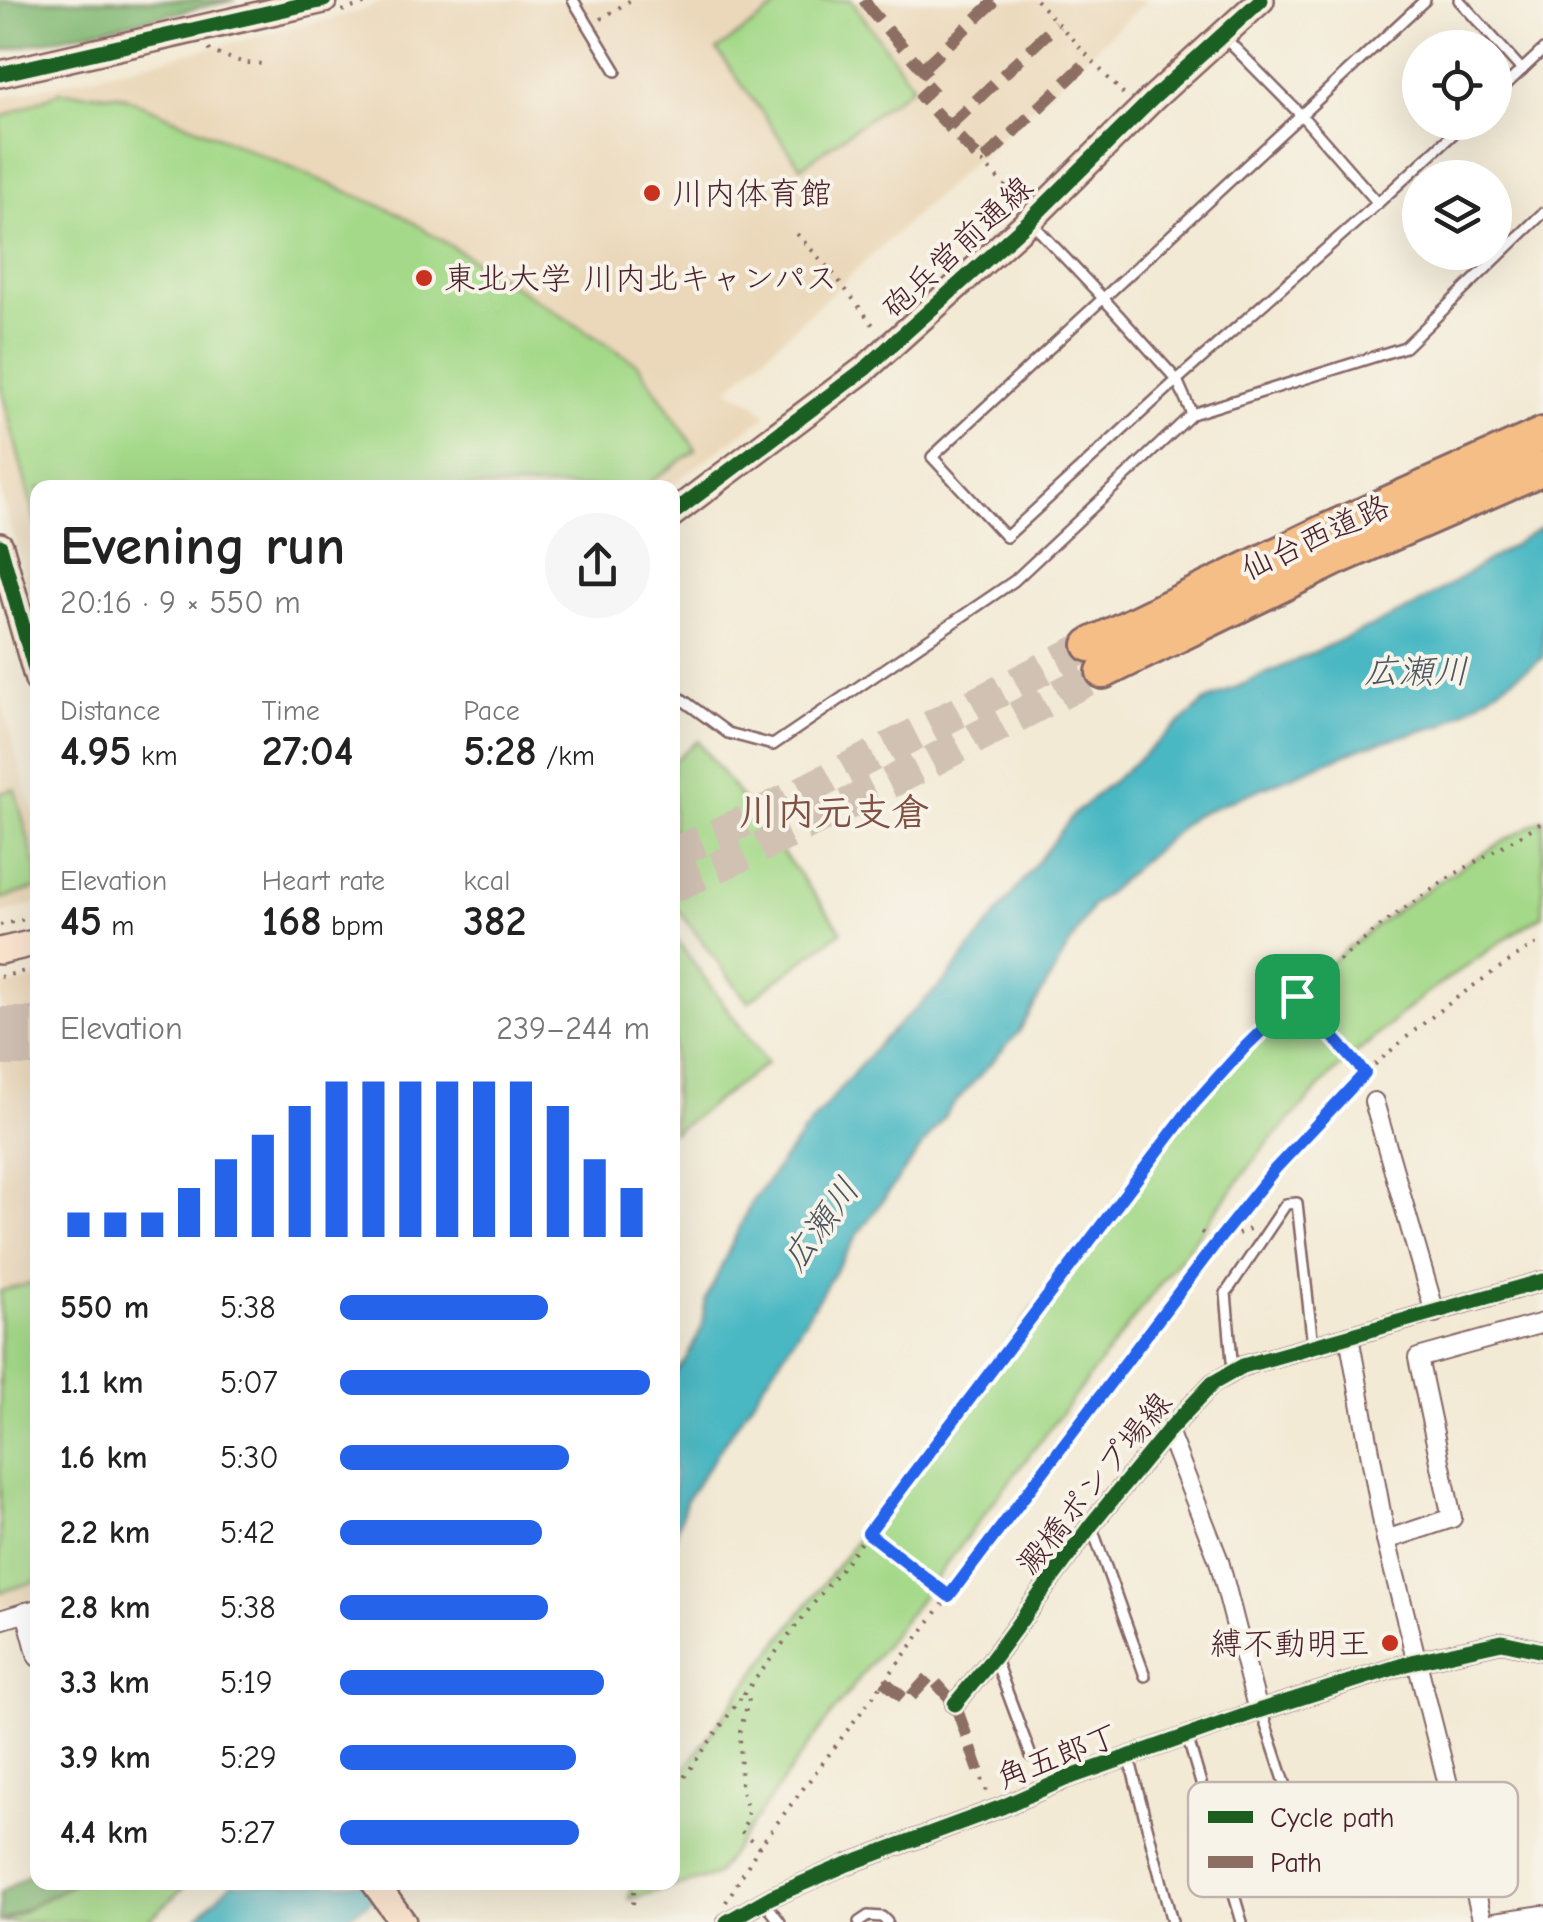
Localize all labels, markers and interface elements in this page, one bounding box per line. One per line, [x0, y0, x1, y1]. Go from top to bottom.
map controls [1402, 30, 1512, 270]
button: locate [1402, 30, 1512, 140]
button: layers [1402, 160, 1512, 270]
street label: 砲兵営前通線 [875, 168, 1040, 326]
place label: 川内体育館 [672, 175, 832, 212]
marker: 川内体育館 [641, 182, 663, 204]
place label: 東北大学 川内北キャンパス [444, 260, 837, 297]
marker: 東北大学 川内北キャンパス [413, 267, 435, 289]
street label: 仙台西道路 [1235, 487, 1396, 588]
button: share [545, 513, 650, 618]
text: Evening run [60, 514, 345, 578]
text: 20:16 · 9 × 550 m [60, 584, 301, 621]
water label: 広瀬川 [1363, 651, 1469, 692]
text: Distance [60, 695, 160, 727]
text: Time [262, 695, 320, 727]
text: Pace [463, 695, 520, 727]
text: 4.95 [60, 727, 132, 776]
text: 27:04 [262, 727, 353, 776]
text: 5:28 [463, 727, 537, 776]
text: km [132, 740, 178, 772]
text: /km [537, 740, 595, 772]
district label: 川内元支倉 [739, 791, 929, 835]
text: Elevation [60, 865, 167, 897]
text: Heart rate [262, 865, 385, 897]
text: kcal [463, 865, 510, 897]
text: 45 [60, 897, 102, 946]
text: 168 [262, 897, 322, 946]
text: 382 [463, 897, 526, 946]
text: m [102, 910, 135, 942]
text: bpm [322, 910, 384, 942]
pin [1255, 954, 1340, 1039]
icon: arrive [1270, 969, 1325, 1024]
text: Elevation [60, 1010, 183, 1047]
text: 239–244 m [496, 1010, 650, 1047]
water label: 広瀬川 [773, 1170, 868, 1279]
text: 550 m [60, 1289, 149, 1326]
text: 5:38 [220, 1289, 276, 1326]
text: 1.1 km [60, 1364, 143, 1401]
text: 5:07 [220, 1364, 278, 1401]
street label: 澱橋ポンプ場線 [1010, 1385, 1179, 1582]
text: 1.6 km [60, 1439, 148, 1476]
text: 5:30 [220, 1439, 279, 1476]
text: 2.2 km [60, 1514, 150, 1551]
text: 5:42 [220, 1514, 275, 1551]
text: 2.8 km [60, 1589, 151, 1626]
text: 5:38 [220, 1589, 276, 1626]
place label: 縛不動明王 [1210, 1625, 1370, 1662]
marker: 縛不動明王 [1379, 1632, 1401, 1654]
text: 3.3 km [60, 1664, 150, 1701]
text: 5:19 [220, 1664, 273, 1701]
street label: 角五郎丁 [991, 1716, 1124, 1797]
text: 3.9 km [60, 1739, 151, 1776]
text: 5:29 [220, 1739, 277, 1776]
legend [1188, 1782, 1518, 1897]
text: Cycle path [1270, 1802, 1395, 1834]
text: 4.4 km [60, 1814, 148, 1851]
text: 5:27 [220, 1814, 275, 1851]
text: Path [1270, 1847, 1322, 1879]

